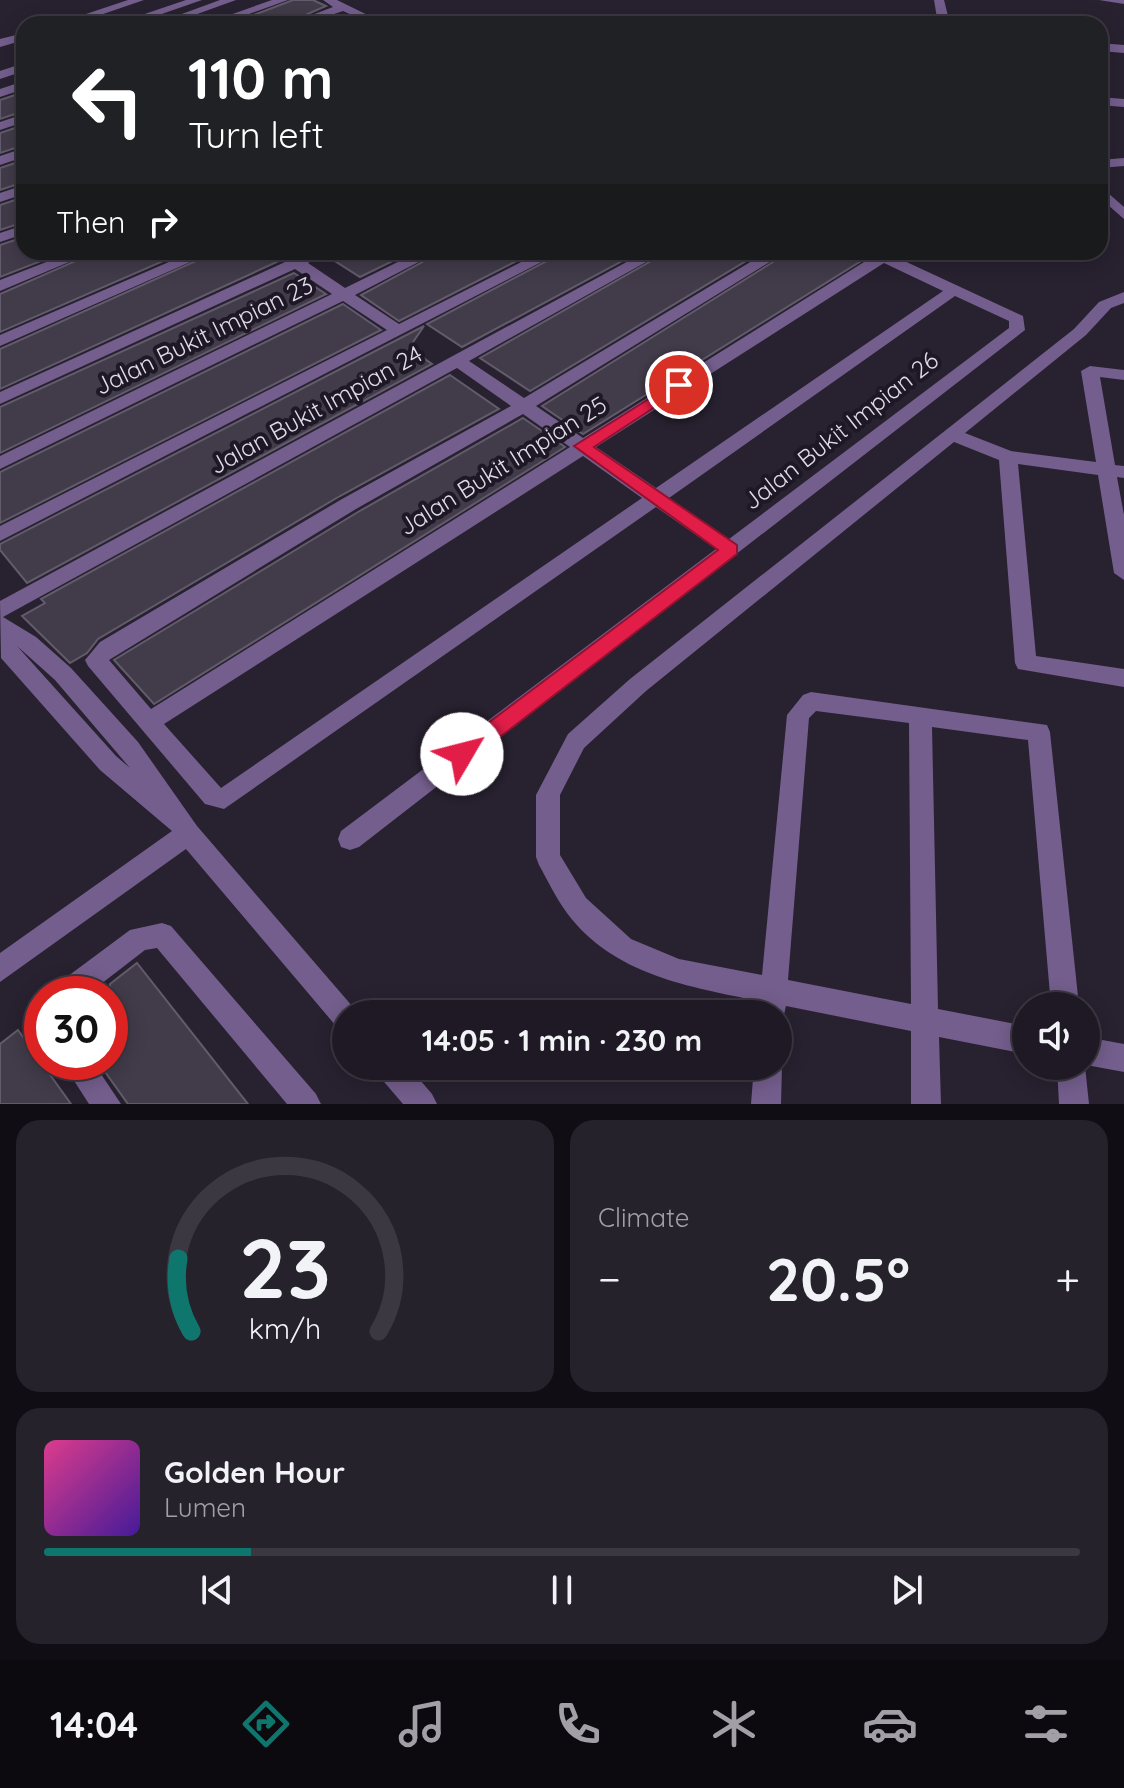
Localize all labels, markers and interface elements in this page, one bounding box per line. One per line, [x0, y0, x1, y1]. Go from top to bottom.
text: 110 m [188, 43, 333, 113]
icon: left [56, 48, 160, 152]
text: Turn left [188, 112, 324, 157]
icon: right [141, 200, 185, 244]
text: Then [56, 203, 125, 241]
street label: Jalan Bukit Impian 23 [90, 269, 318, 401]
street label: Jalan Bukit Impian 24 [204, 338, 427, 480]
street label: Jalan Bukit Impian 26 [737, 345, 944, 516]
pin [645, 351, 713, 419]
icon: arrive [657, 363, 701, 407]
street label: Jalan Bukit Impian 25 [393, 389, 612, 541]
position arrow [420, 712, 504, 796]
speed limit sign: 30 [24, 976, 128, 1080]
map controls [1012, 992, 1100, 1080]
button: sound [1012, 992, 1100, 1080]
text: 14:05 · 1 min · 230 m [422, 1021, 702, 1059]
text: Climate [598, 1201, 689, 1234]
text: 23 [239, 1215, 331, 1319]
text: 20.5° [766, 1241, 910, 1316]
text: − [598, 1251, 621, 1306]
text: + [1055, 1251, 1080, 1306]
text: km/h [249, 1310, 321, 1346]
text: Golden Hour [164, 1453, 345, 1491]
text: Lumen [164, 1491, 246, 1524]
icon: previous [195, 1568, 239, 1612]
icon: pause [540, 1568, 584, 1612]
icon: next [885, 1568, 929, 1612]
icon: directions [238, 1696, 294, 1752]
icon: music [394, 1696, 450, 1752]
icon: phone [550, 1696, 606, 1752]
icon: climate [706, 1696, 762, 1752]
icon: car [862, 1696, 918, 1752]
icon: filters [1018, 1696, 1074, 1752]
text: 14:04 [50, 1702, 138, 1747]

